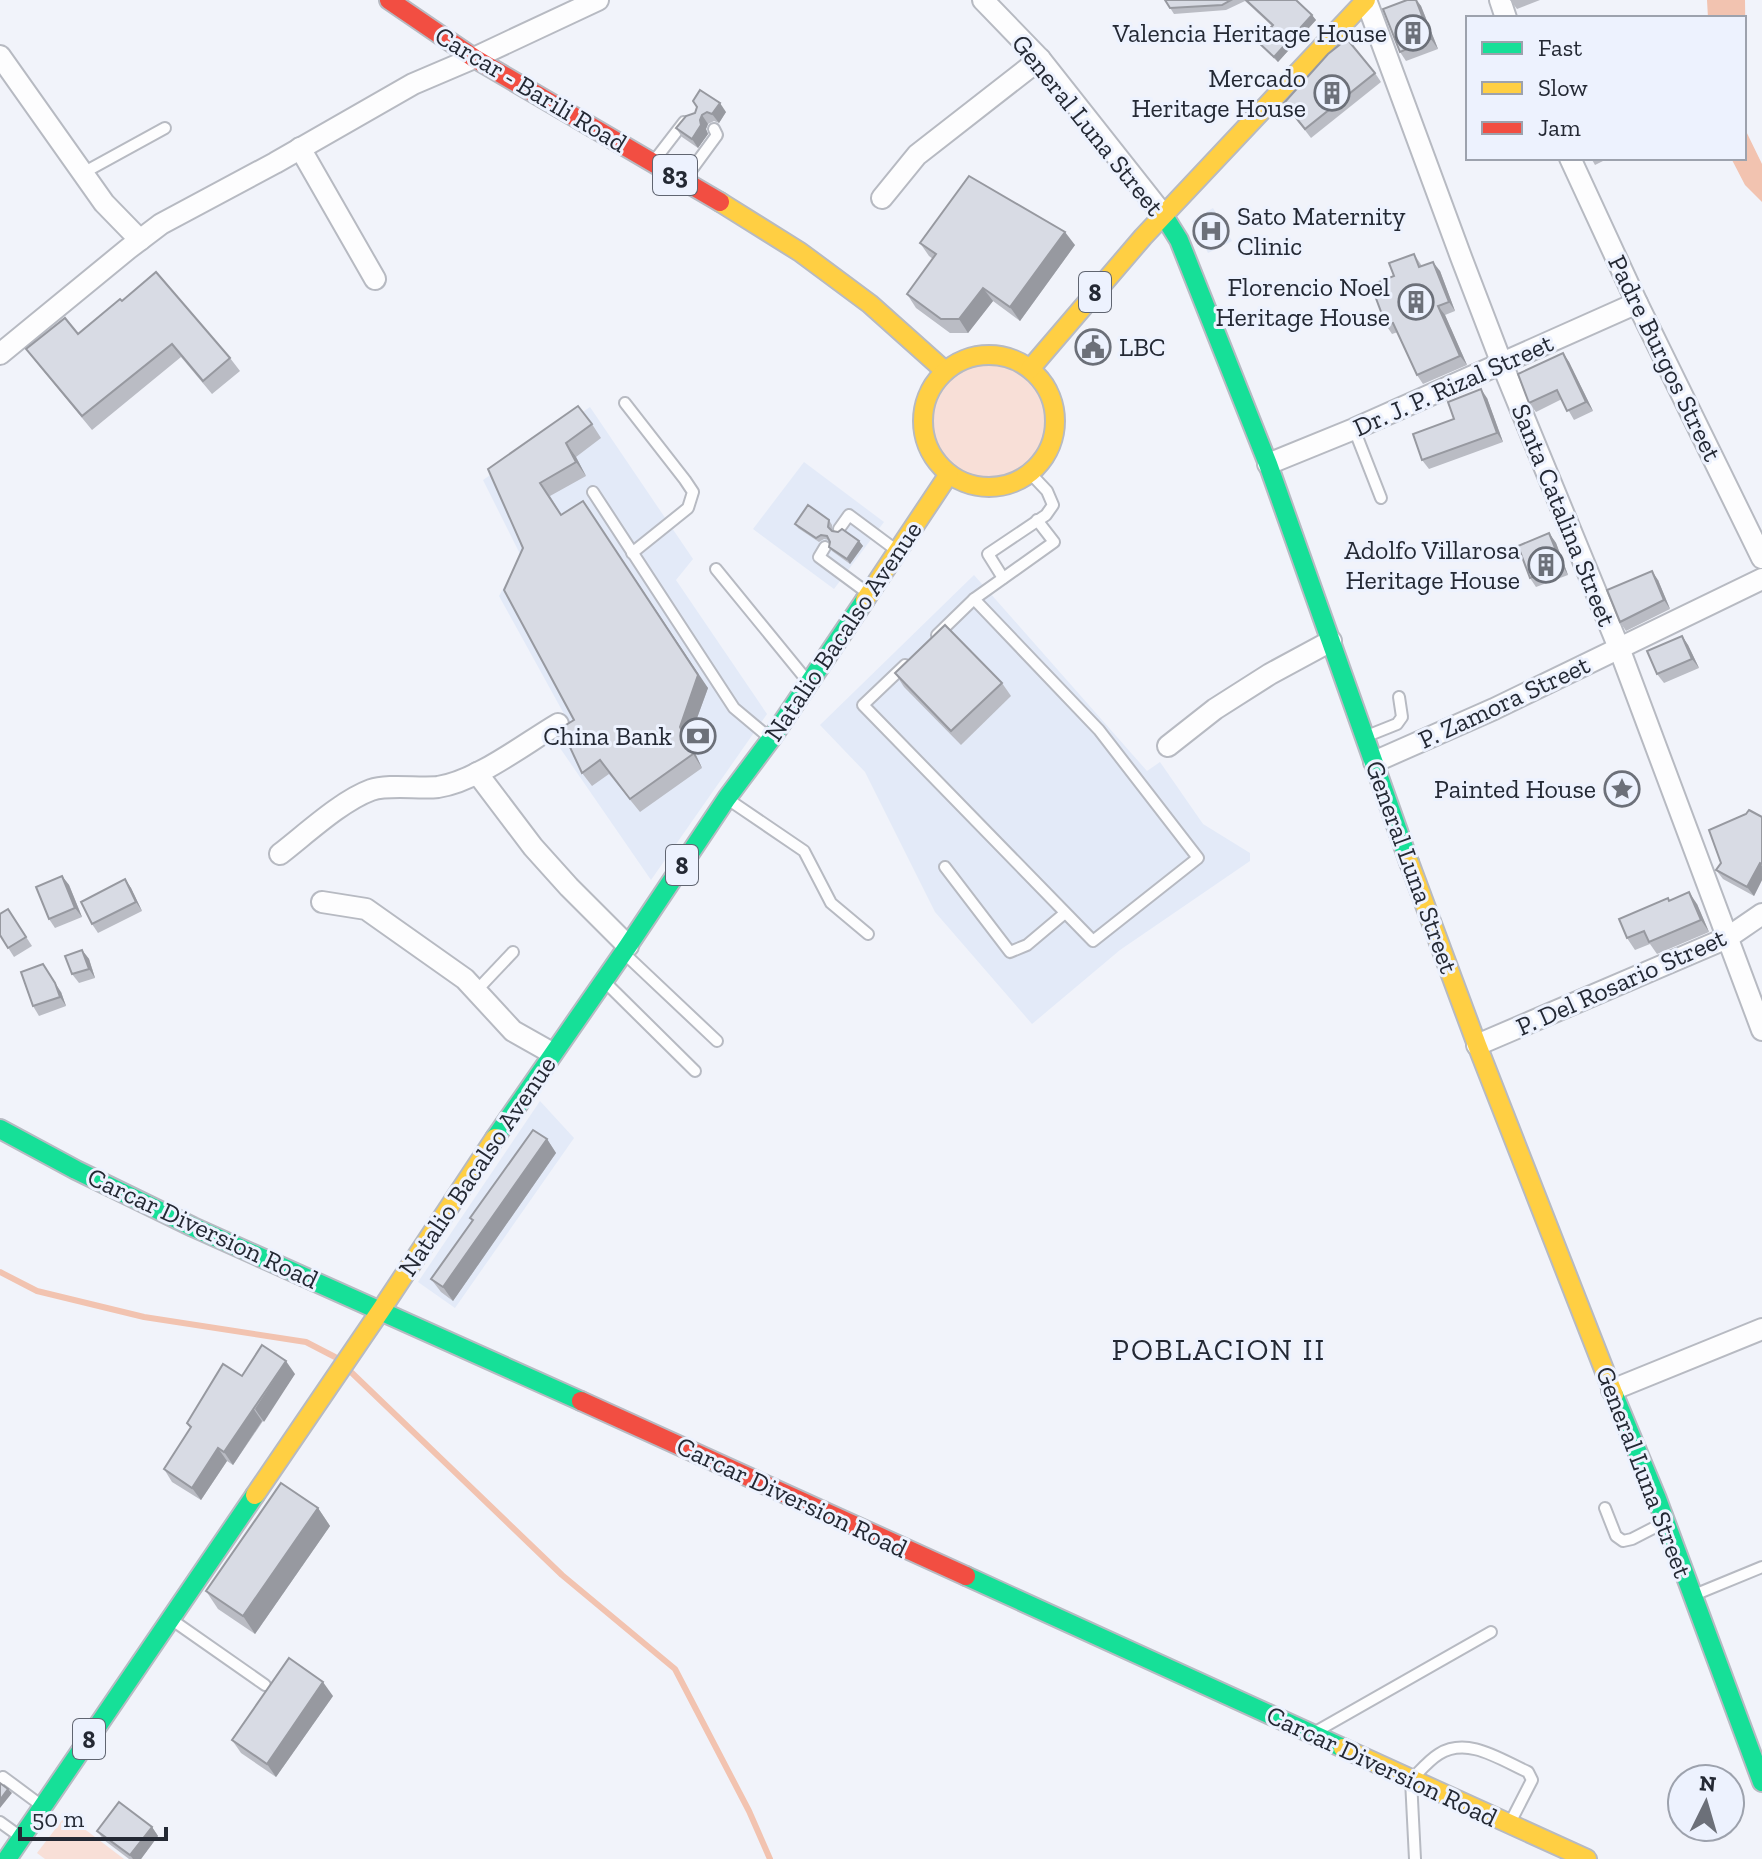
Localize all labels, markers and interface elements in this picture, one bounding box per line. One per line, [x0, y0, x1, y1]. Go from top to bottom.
building icon: Valencia Heritage House [1394, 14, 1432, 52]
legend [1466, 16, 1746, 160]
place label: Valencia Heritage House [1112, 17, 1387, 49]
street label: Carcar - Barili Road [429, 19, 633, 159]
street label: General Luna Street [1005, 28, 1171, 222]
text: Fast [1538, 33, 1582, 62]
place label: Mercado Heritage House [1131, 62, 1306, 124]
text: Slow [1538, 73, 1588, 102]
building icon: Mercado Heritage House [1313, 74, 1351, 112]
text: Jam [1538, 113, 1581, 142]
road number: 83 [653, 155, 697, 195]
place label: Sato Maternity Clinic [1237, 200, 1406, 262]
hospital icon: Sato Maternity Clinic [1192, 212, 1230, 250]
street label: Padre Burgos Street [1601, 250, 1729, 467]
place label: Florencio Noel Heritage House [1215, 271, 1390, 333]
road number: 8 [1079, 272, 1111, 312]
building icon: Florencio Noel Heritage House [1397, 283, 1435, 321]
street label: Dr. J. P. Rizal Street [1348, 326, 1558, 443]
public building icon: LBC [1074, 328, 1112, 366]
place label: LBC [1119, 331, 1166, 363]
street label: Santa Catalina Street [1505, 399, 1623, 631]
street label: Natalio Bacalso Avenue [757, 515, 929, 747]
place label: Adolfo Villarosa Heritage House [1344, 534, 1520, 596]
building icon: Adolfo Villarosa Heritage House [1527, 546, 1565, 584]
street label: P. Zamora Street [1413, 648, 1595, 756]
bank icon: China Bank [679, 717, 717, 755]
place label: China Bank [543, 720, 672, 752]
street label: General Luna Street [1359, 756, 1465, 978]
place icon: Painted House [1603, 770, 1641, 808]
place label: Painted House [1434, 773, 1596, 805]
road number: 8 [666, 845, 698, 885]
street label: P. Del Rosario Street [1511, 921, 1731, 1043]
street label: Natalio Bacalso Avenue [391, 1050, 563, 1282]
street label: Carcar Diversion Road [82, 1160, 324, 1296]
district label: POBLACION II [1112, 1332, 1326, 1368]
street label: General Luna Street [1589, 1362, 1699, 1583]
street label: Carcar Diversion Road [671, 1429, 913, 1565]
street label: Carcar Diversion Road [1261, 1698, 1503, 1834]
road number: 8 [73, 1719, 105, 1759]
north arrow [1666, 1763, 1746, 1843]
text: N [1698, 1769, 1717, 1798]
scale bar [20, 1791, 166, 1841]
text: 50 m [32, 1804, 85, 1833]

